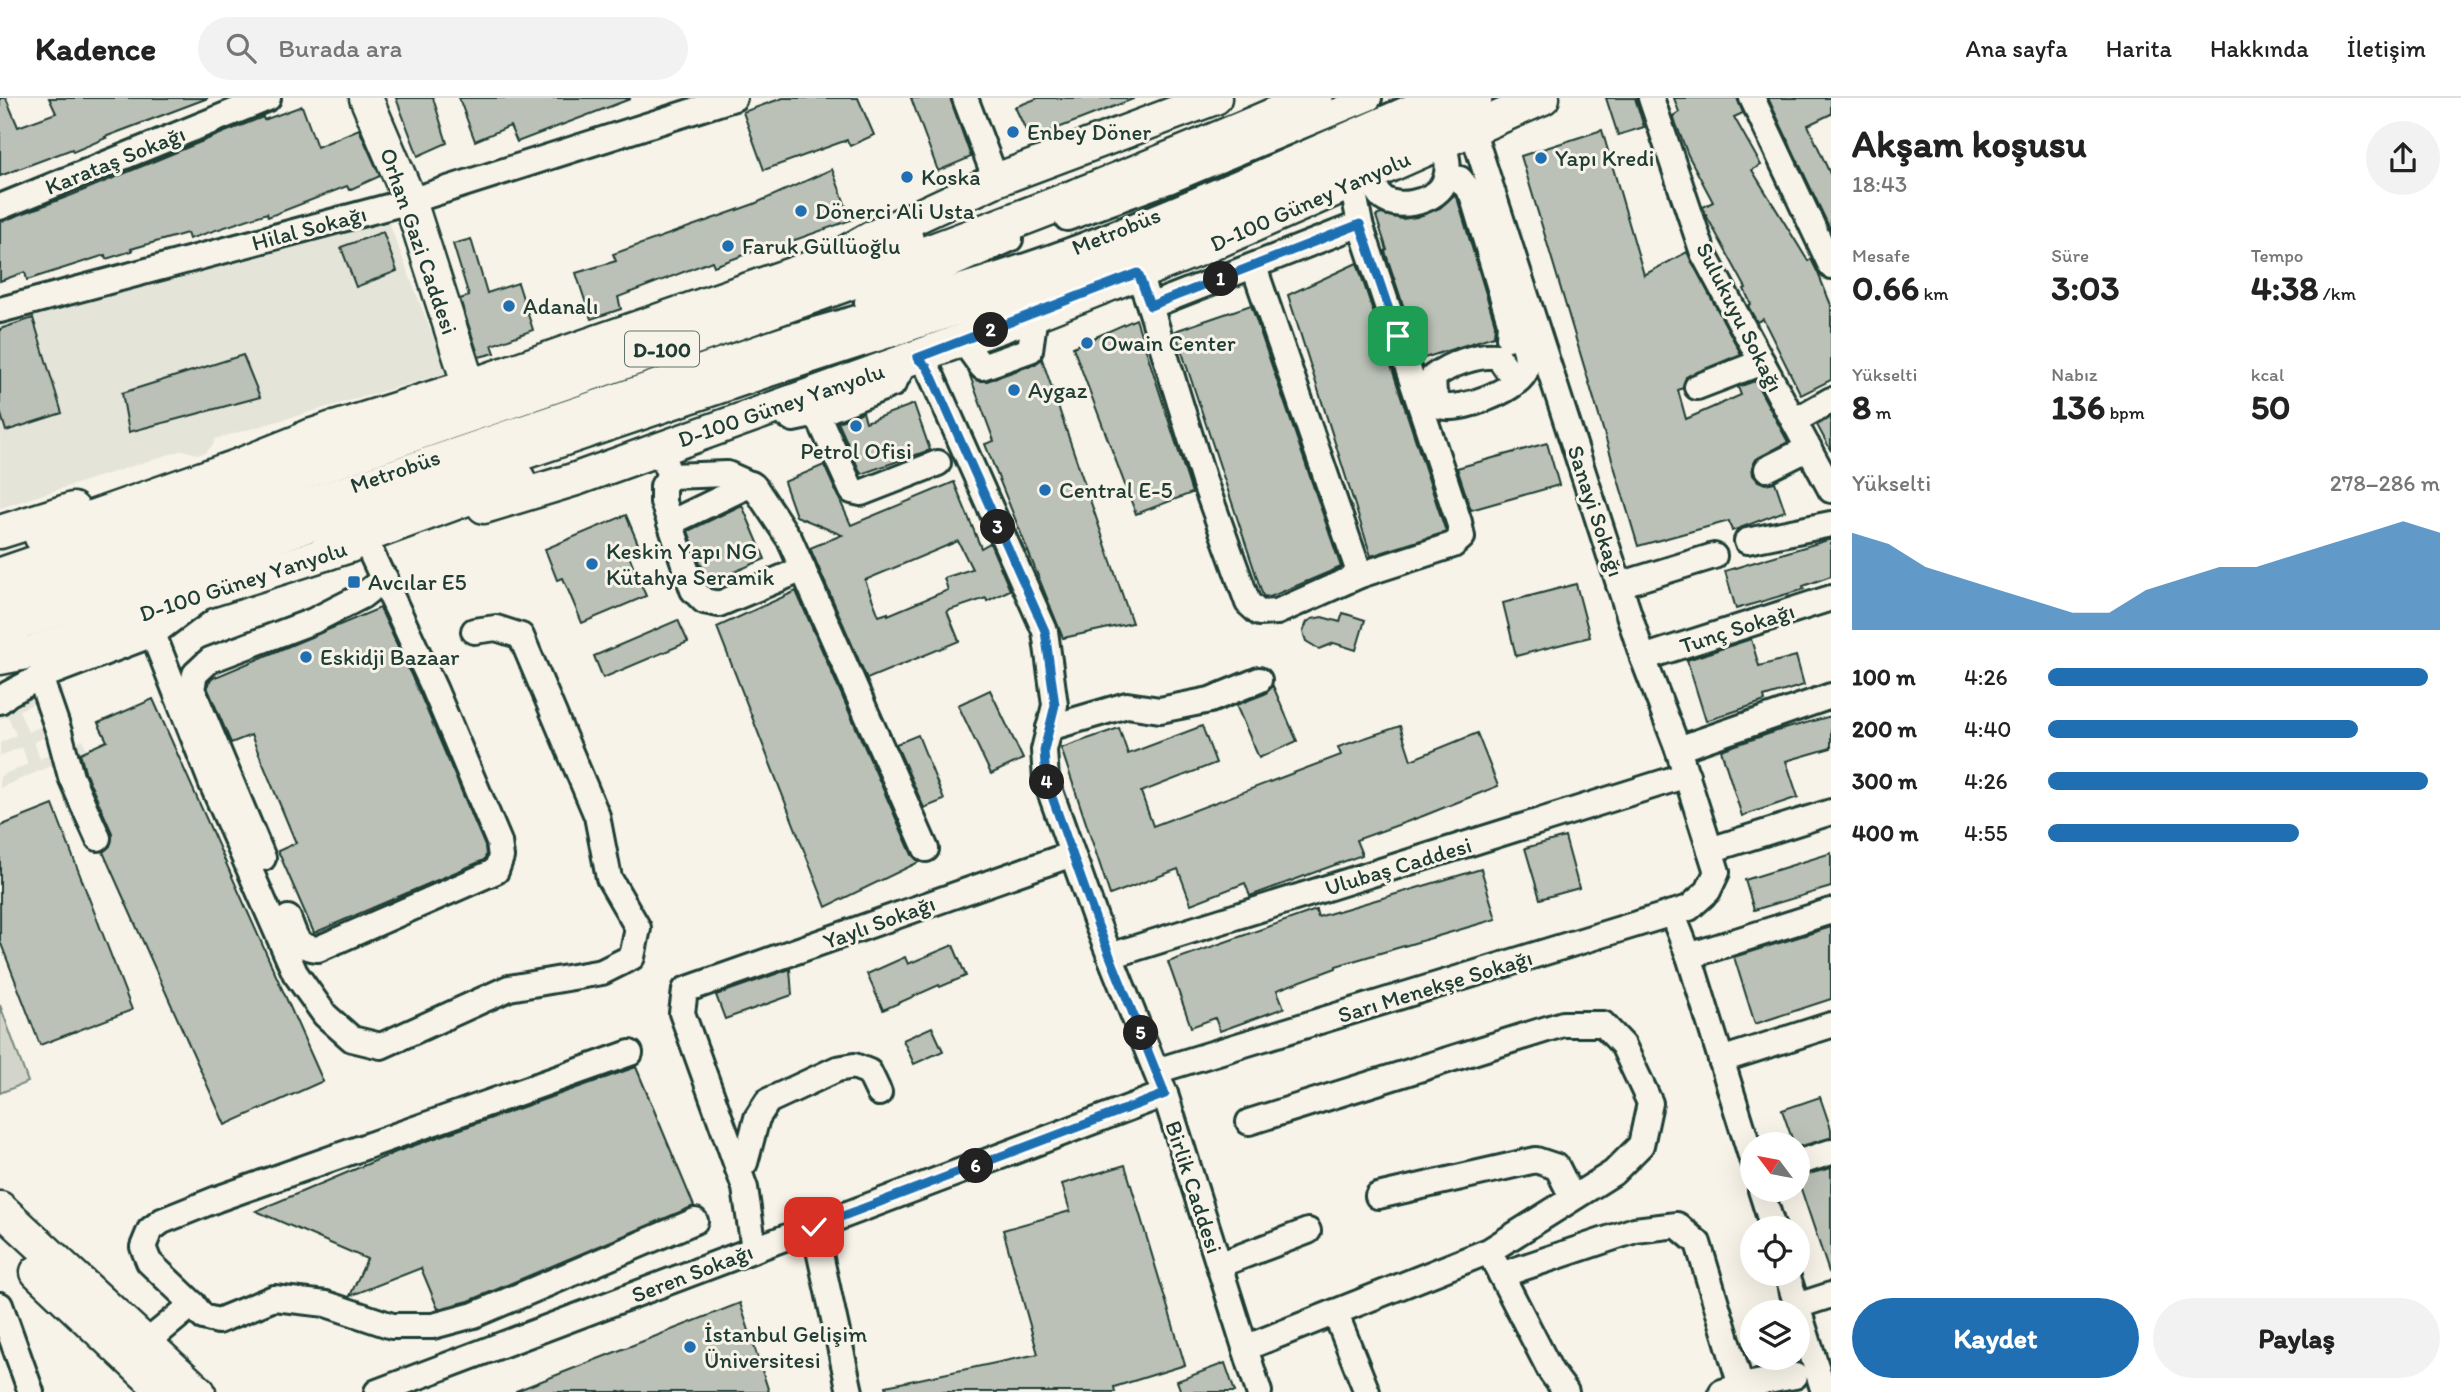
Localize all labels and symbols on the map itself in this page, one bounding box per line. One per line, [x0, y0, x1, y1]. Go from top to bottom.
place label: Enbey Döner [1027, 118, 1151, 146]
street label: Karataş Sokağı [41, 119, 189, 201]
marker: Enbey Döner [1005, 124, 1021, 140]
street label: Orhan Gazi Caddesi [374, 144, 464, 338]
street label: D-100 Güney Yanyolu [1206, 144, 1415, 258]
place label: Yapı Kredi [1555, 144, 1654, 172]
marker: Yapı Kredi [1533, 150, 1549, 166]
place label: Koska [921, 163, 981, 191]
marker: Koska [899, 169, 915, 185]
place label: Dönerci Ali Usta [815, 197, 975, 225]
street label: Hilal Sokağı [249, 199, 369, 257]
street label: Metrobüs [1068, 201, 1164, 261]
marker: Dönerci Ali Usta [793, 203, 809, 219]
place label: Faruk Güllüoğlu [742, 232, 901, 260]
marker: Faruk Güllüoğlu [720, 238, 736, 254]
street label: Sulukuyu Sokağı [1690, 238, 1790, 396]
pin: 1 [1204, 262, 1238, 296]
place label: Adanalı [523, 292, 598, 320]
marker: Adanalı [501, 298, 517, 314]
pin [1368, 306, 1428, 366]
pin: 2 [974, 313, 1009, 348]
place label: Owain Center [1101, 329, 1236, 357]
road number: D-100 [625, 331, 699, 366]
marker: Owain Center [1079, 335, 1095, 351]
street label: D-100 Güney Yanyolu [674, 356, 888, 453]
place label: Aygaz [1028, 376, 1088, 404]
marker: Aygaz [1006, 382, 1022, 398]
marker: Petrol Ofisi [848, 418, 864, 434]
place label: Petrol Ofisi [800, 437, 912, 465]
street label: Sanayi Sokağı [1562, 442, 1630, 580]
street label: Metrobüs [346, 443, 444, 499]
place label: Central E-5 [1059, 476, 1172, 504]
marker: Central E-5 [1037, 482, 1053, 498]
pin: 3 [981, 510, 1016, 544]
street label: D-100 Güney Yanyolu [136, 534, 350, 628]
place label: Keskin Yapı NG Kütahya Seramik [606, 537, 774, 591]
marker: Keskin Yapı NG Kütahya Seramik [584, 556, 600, 572]
place label: Avcılar E5 [368, 568, 467, 596]
marker: Avcılar E5 [346, 574, 362, 590]
street label: Tunç Sokağı [1676, 596, 1798, 660]
place label: Eskidji Bazaar [320, 643, 460, 671]
marker: Eskidji Bazaar [298, 649, 314, 665]
pin: 4 [1030, 764, 1064, 800]
street label: Ulubaş Caddesi [1321, 830, 1475, 902]
street label: Yaylı Sokağı [819, 889, 939, 955]
street label: Sarı Menekşe Sokağı [1334, 943, 1536, 1029]
pin: 5 [1124, 1016, 1158, 1051]
street label: Birlik Caddesi [1159, 1117, 1229, 1257]
north arrow [1740, 1132, 1810, 1202]
pin: 6 [958, 1148, 993, 1184]
pin [784, 1197, 844, 1257]
street label: Seren Sokağı [627, 1237, 757, 1309]
place label: İstanbul Gelişim Üniversitesi [704, 1320, 867, 1374]
marker: İstanbul Gelişim Üniversitesi [682, 1339, 698, 1355]

